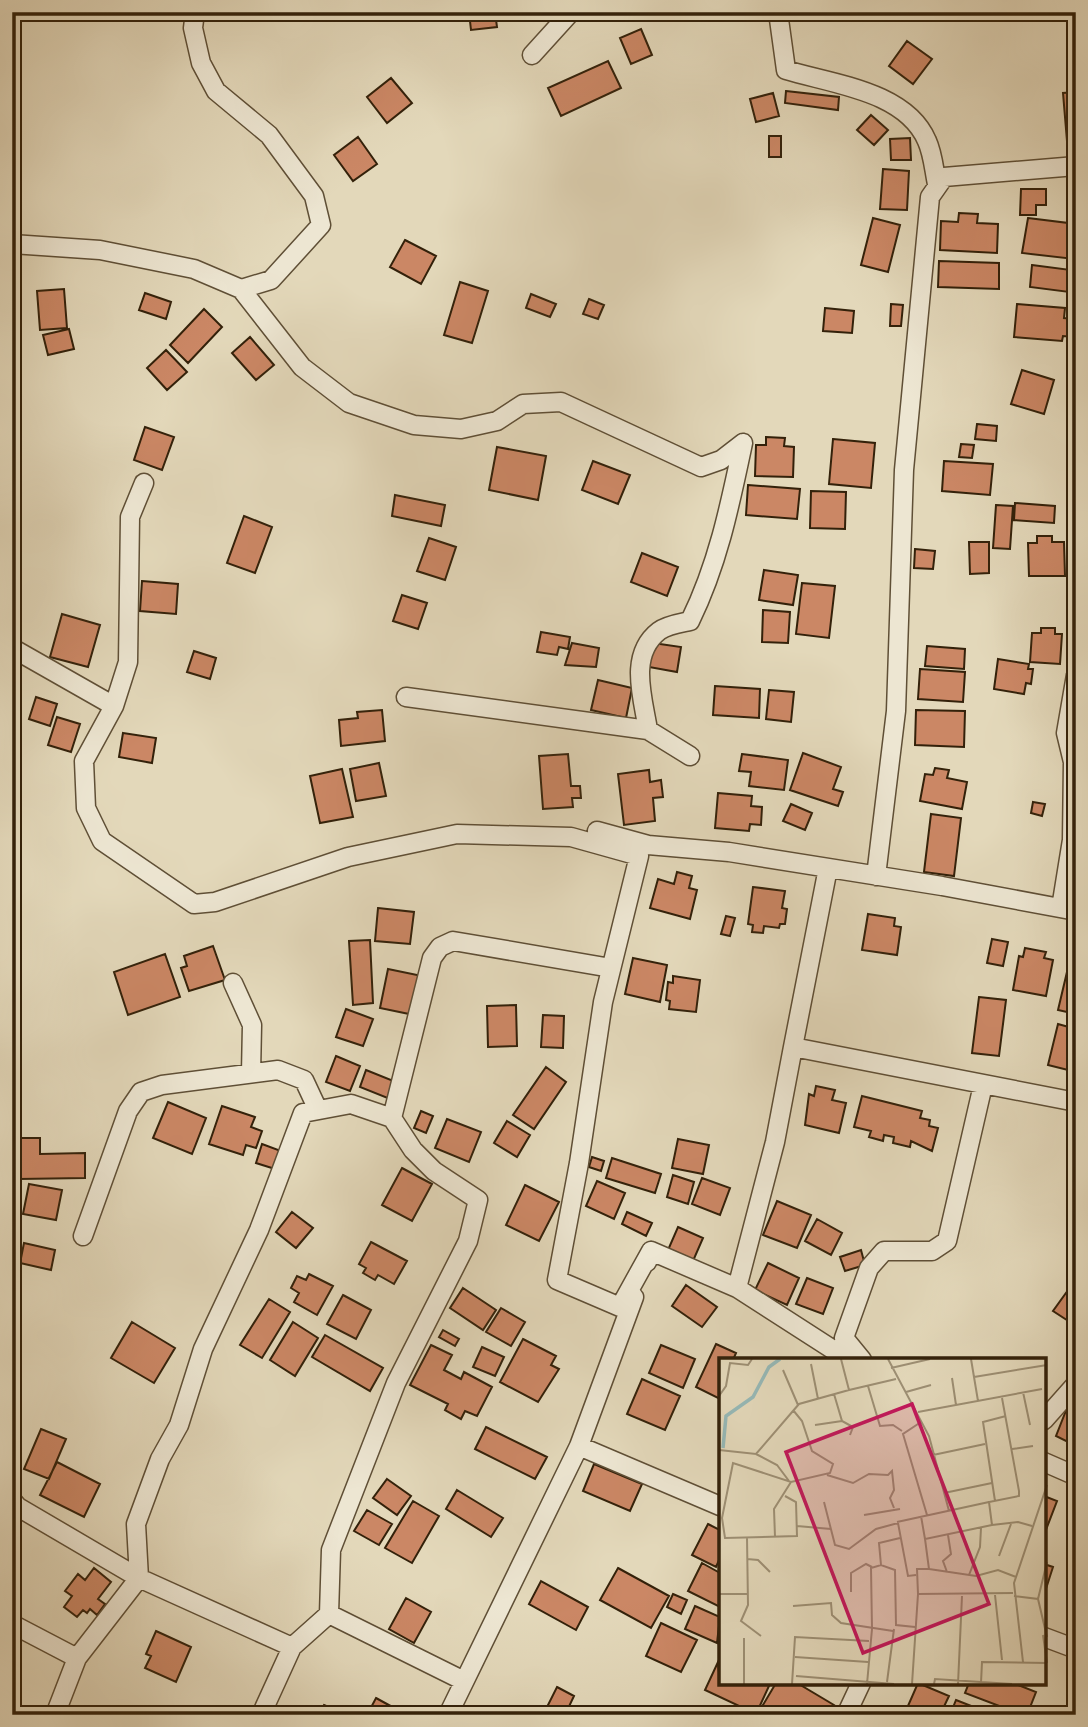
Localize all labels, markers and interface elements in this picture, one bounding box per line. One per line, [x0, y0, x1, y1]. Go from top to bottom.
inset map [719, 1358, 1046, 1685]

